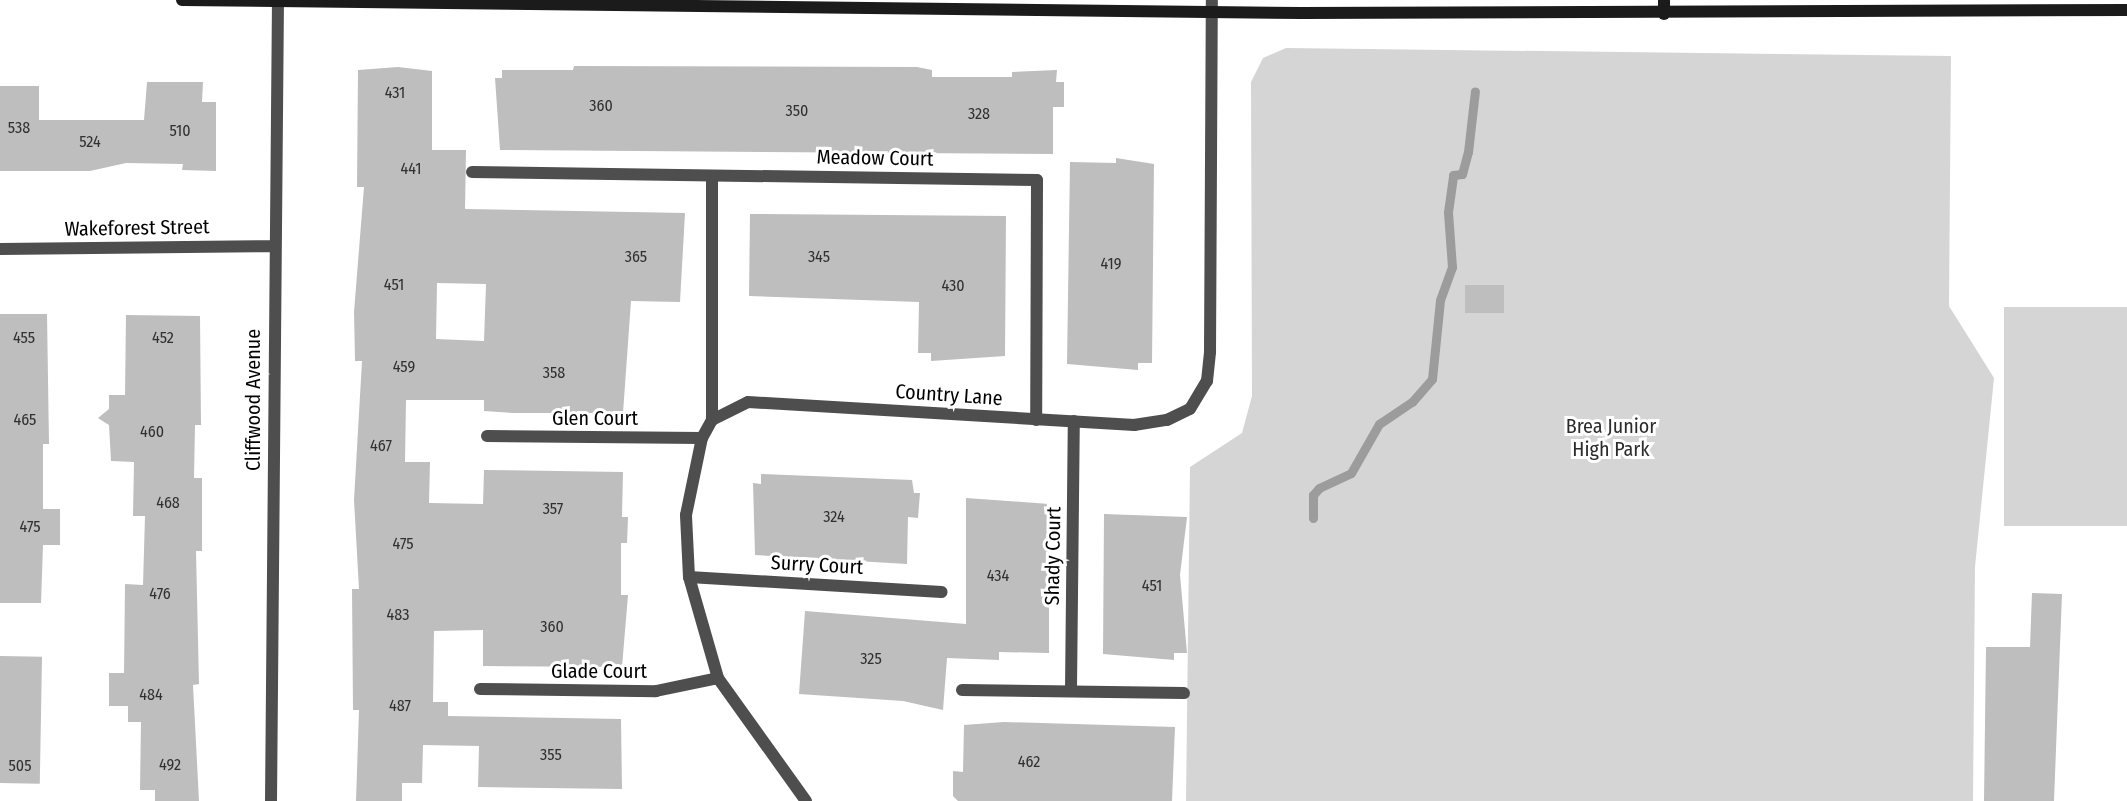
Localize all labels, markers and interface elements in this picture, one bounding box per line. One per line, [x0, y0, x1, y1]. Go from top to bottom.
house number: 431 [385, 83, 405, 103]
house number: 360 [589, 96, 613, 116]
house number: 350 [786, 101, 808, 121]
house number: 328 [968, 104, 990, 124]
house number: 538 [8, 118, 30, 138]
house number: 510 [169, 121, 191, 141]
house number: 524 [79, 132, 101, 152]
street label: Meadow Court [816, 145, 934, 171]
house number: 441 [401, 159, 421, 179]
street label: Wakeforest Street [64, 215, 210, 241]
house number: 365 [625, 247, 647, 267]
house number: 345 [808, 247, 830, 267]
house number: 419 [1101, 254, 1121, 274]
house number: 451 [384, 275, 404, 295]
house number: 430 [941, 276, 965, 296]
house number: 455 [13, 328, 35, 348]
house number: 452 [152, 328, 174, 348]
street label: Cliffwood Avenue [241, 329, 265, 471]
house number: 459 [393, 357, 415, 377]
house number: 358 [543, 363, 565, 383]
street label: Country Lane [895, 379, 1003, 411]
street label: Glen Court [552, 406, 638, 430]
house number: 465 [14, 410, 36, 430]
park label: Brea Junior High Park [1566, 414, 1656, 461]
house number: 460 [140, 422, 164, 442]
house number: 467 [370, 436, 392, 456]
house number: 468 [156, 493, 180, 513]
house number: 357 [543, 499, 563, 519]
street label: Shady Court [1040, 506, 1066, 606]
house number: 324 [823, 507, 845, 527]
house number: 475 [19, 517, 41, 537]
house number: 475 [392, 534, 414, 554]
street label: Surry Court [770, 551, 864, 579]
house number: 434 [987, 566, 1009, 586]
house number: 451 [1142, 576, 1162, 596]
house number: 476 [149, 584, 171, 604]
house number: 483 [387, 605, 409, 625]
house number: 360 [540, 617, 564, 637]
house number: 325 [860, 649, 882, 669]
street label: Glade Court [551, 659, 647, 683]
house number: 484 [139, 685, 163, 705]
house number: 487 [389, 696, 411, 716]
house number: 355 [540, 745, 562, 765]
house number: 462 [1018, 752, 1040, 772]
house number: 492 [159, 755, 181, 775]
house number: 505 [8, 756, 32, 776]

